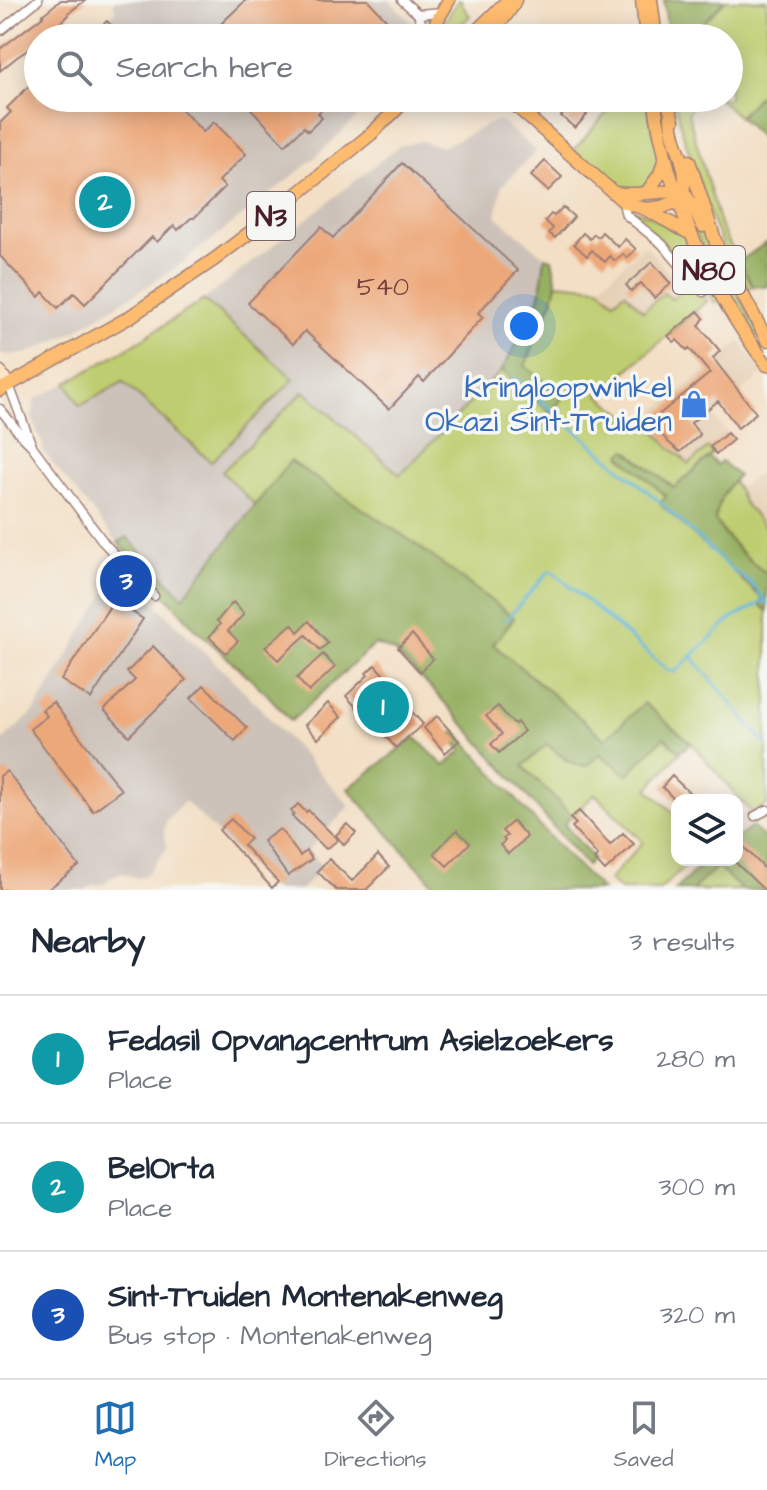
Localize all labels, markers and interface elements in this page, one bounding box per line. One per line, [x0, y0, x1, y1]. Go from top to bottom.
search box [24, 24, 743, 112]
icon: search [52, 46, 96, 90]
text: Search here [116, 47, 293, 89]
pin: 2 [79, 172, 131, 232]
road number: N3 [247, 192, 295, 240]
road number: N80 [673, 246, 745, 294]
house number: 540 [357, 269, 409, 305]
your location [504, 306, 544, 346]
place label: Kringloopwinkel Okazi Sint-Truiden [425, 367, 672, 443]
shop icon: Kringloopwinkel Okazi Sint-Truiden [679, 389, 709, 419]
pin: 3 [100, 551, 152, 611]
pin: 1 [357, 677, 409, 737]
map controls [671, 794, 743, 866]
button: layers [671, 794, 743, 866]
text: Nearby [32, 918, 146, 966]
text: 3 results [629, 924, 735, 960]
text: Fedasil Opvangcentrum Asielzoekers [108, 1020, 614, 1062]
text: 1 [56, 1041, 60, 1077]
text: 280 m [656, 1041, 735, 1077]
text: Place [108, 1062, 172, 1098]
text: BelOrta [108, 1148, 214, 1190]
text: 2 [51, 1169, 65, 1205]
text: 300 m [658, 1169, 735, 1205]
text: Place [108, 1190, 172, 1226]
text: Sint-Truiden Montenakenweg [108, 1276, 503, 1318]
text: 3 [51, 1297, 65, 1333]
text: 320 m [660, 1297, 735, 1333]
text: Bus stop · Montenakenweg [108, 1318, 432, 1354]
tab: Map [93, 1396, 137, 1475]
tab: Directions [324, 1396, 427, 1475]
tab: Saved [614, 1396, 674, 1475]

